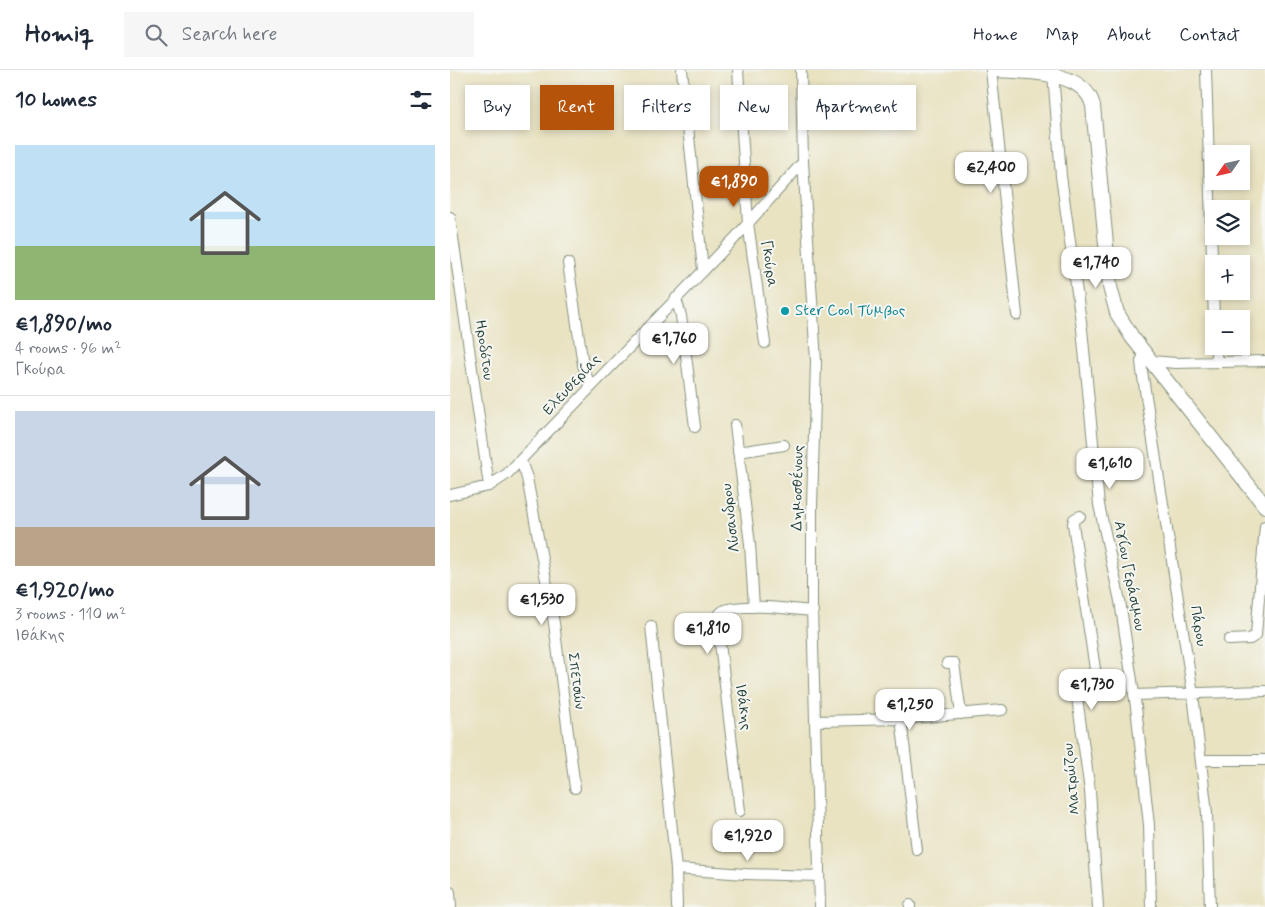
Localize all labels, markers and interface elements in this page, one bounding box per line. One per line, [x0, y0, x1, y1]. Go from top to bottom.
search box [124, 12, 474, 57]
text: Homiq [25, 19, 94, 50]
icon: search [142, 21, 170, 49]
text: Search here [182, 22, 277, 47]
text: Home [973, 23, 1018, 47]
text: Map [1046, 23, 1079, 47]
text: About [1107, 23, 1151, 47]
text: Contact [1179, 23, 1240, 47]
chip: Buy [465, 85, 530, 130]
chip: Rent [540, 85, 614, 130]
chip: Filters [624, 85, 710, 130]
chip: New [720, 85, 788, 130]
chip: Apartment [798, 85, 916, 130]
text: 10 homes [15, 86, 97, 114]
icon: filters [407, 86, 435, 114]
north arrow [1205, 145, 1250, 190]
map controls [1205, 145, 1250, 355]
pin: €2,400 [950, 152, 1032, 194]
text: €2,400 [966, 157, 1016, 178]
pin: €1,890 [693, 166, 775, 208]
text: €1,890 [710, 171, 758, 192]
icon: home [180, 178, 270, 268]
button: layers [1205, 200, 1250, 245]
street label: Γκούρα [756, 239, 782, 289]
pin: €1,740 [1055, 246, 1137, 289]
text: €1,740 [1072, 252, 1120, 273]
button: + [1205, 255, 1250, 300]
place label: Ster Cool Τύμβος [795, 301, 906, 321]
marker: Ster Cool Τύμβος [779, 305, 791, 317]
text: €1,890/mo [15, 310, 112, 338]
button: − [1205, 310, 1250, 355]
street label: Ηροδότου [470, 319, 498, 382]
pin: €1,760 [633, 322, 715, 365]
text: €1,760 [651, 328, 697, 349]
text: 4 rooms · 96 m² [15, 338, 121, 359]
street label: Ελευθερίας [539, 350, 606, 420]
text: Γκούρα [15, 359, 66, 380]
icon: home [180, 443, 270, 533]
street label: Δημοσθένους [787, 445, 809, 531]
pin: €1,610 [1069, 448, 1151, 490]
text: €1,610 [1087, 453, 1133, 474]
street label: Λύσανδρου [717, 482, 745, 554]
street label: Αγίου Γεράσιμου [1108, 519, 1150, 633]
text: €1,920/mo [15, 576, 114, 604]
pin: €1,530 [501, 584, 583, 626]
text: €1,530 [519, 589, 565, 610]
text: 3 rooms · 110 m² [15, 604, 126, 625]
street label: Πάρου [1185, 604, 1211, 648]
pin: €1,810 [667, 612, 749, 655]
text: €1,810 [685, 618, 731, 639]
text: Ιθάκης [15, 625, 65, 646]
street label: Σπετσών [563, 651, 589, 711]
pin: €1,730 [1051, 668, 1133, 711]
text: €1,730 [1070, 674, 1114, 695]
street label: Ιθάκης [730, 683, 756, 732]
pin: €1,250 [869, 688, 951, 731]
text: €1,250 [886, 694, 934, 715]
street label: Ματρώζου [1058, 742, 1086, 816]
pin: €1,920 [707, 820, 789, 862]
text: €1,920 [723, 825, 773, 846]

